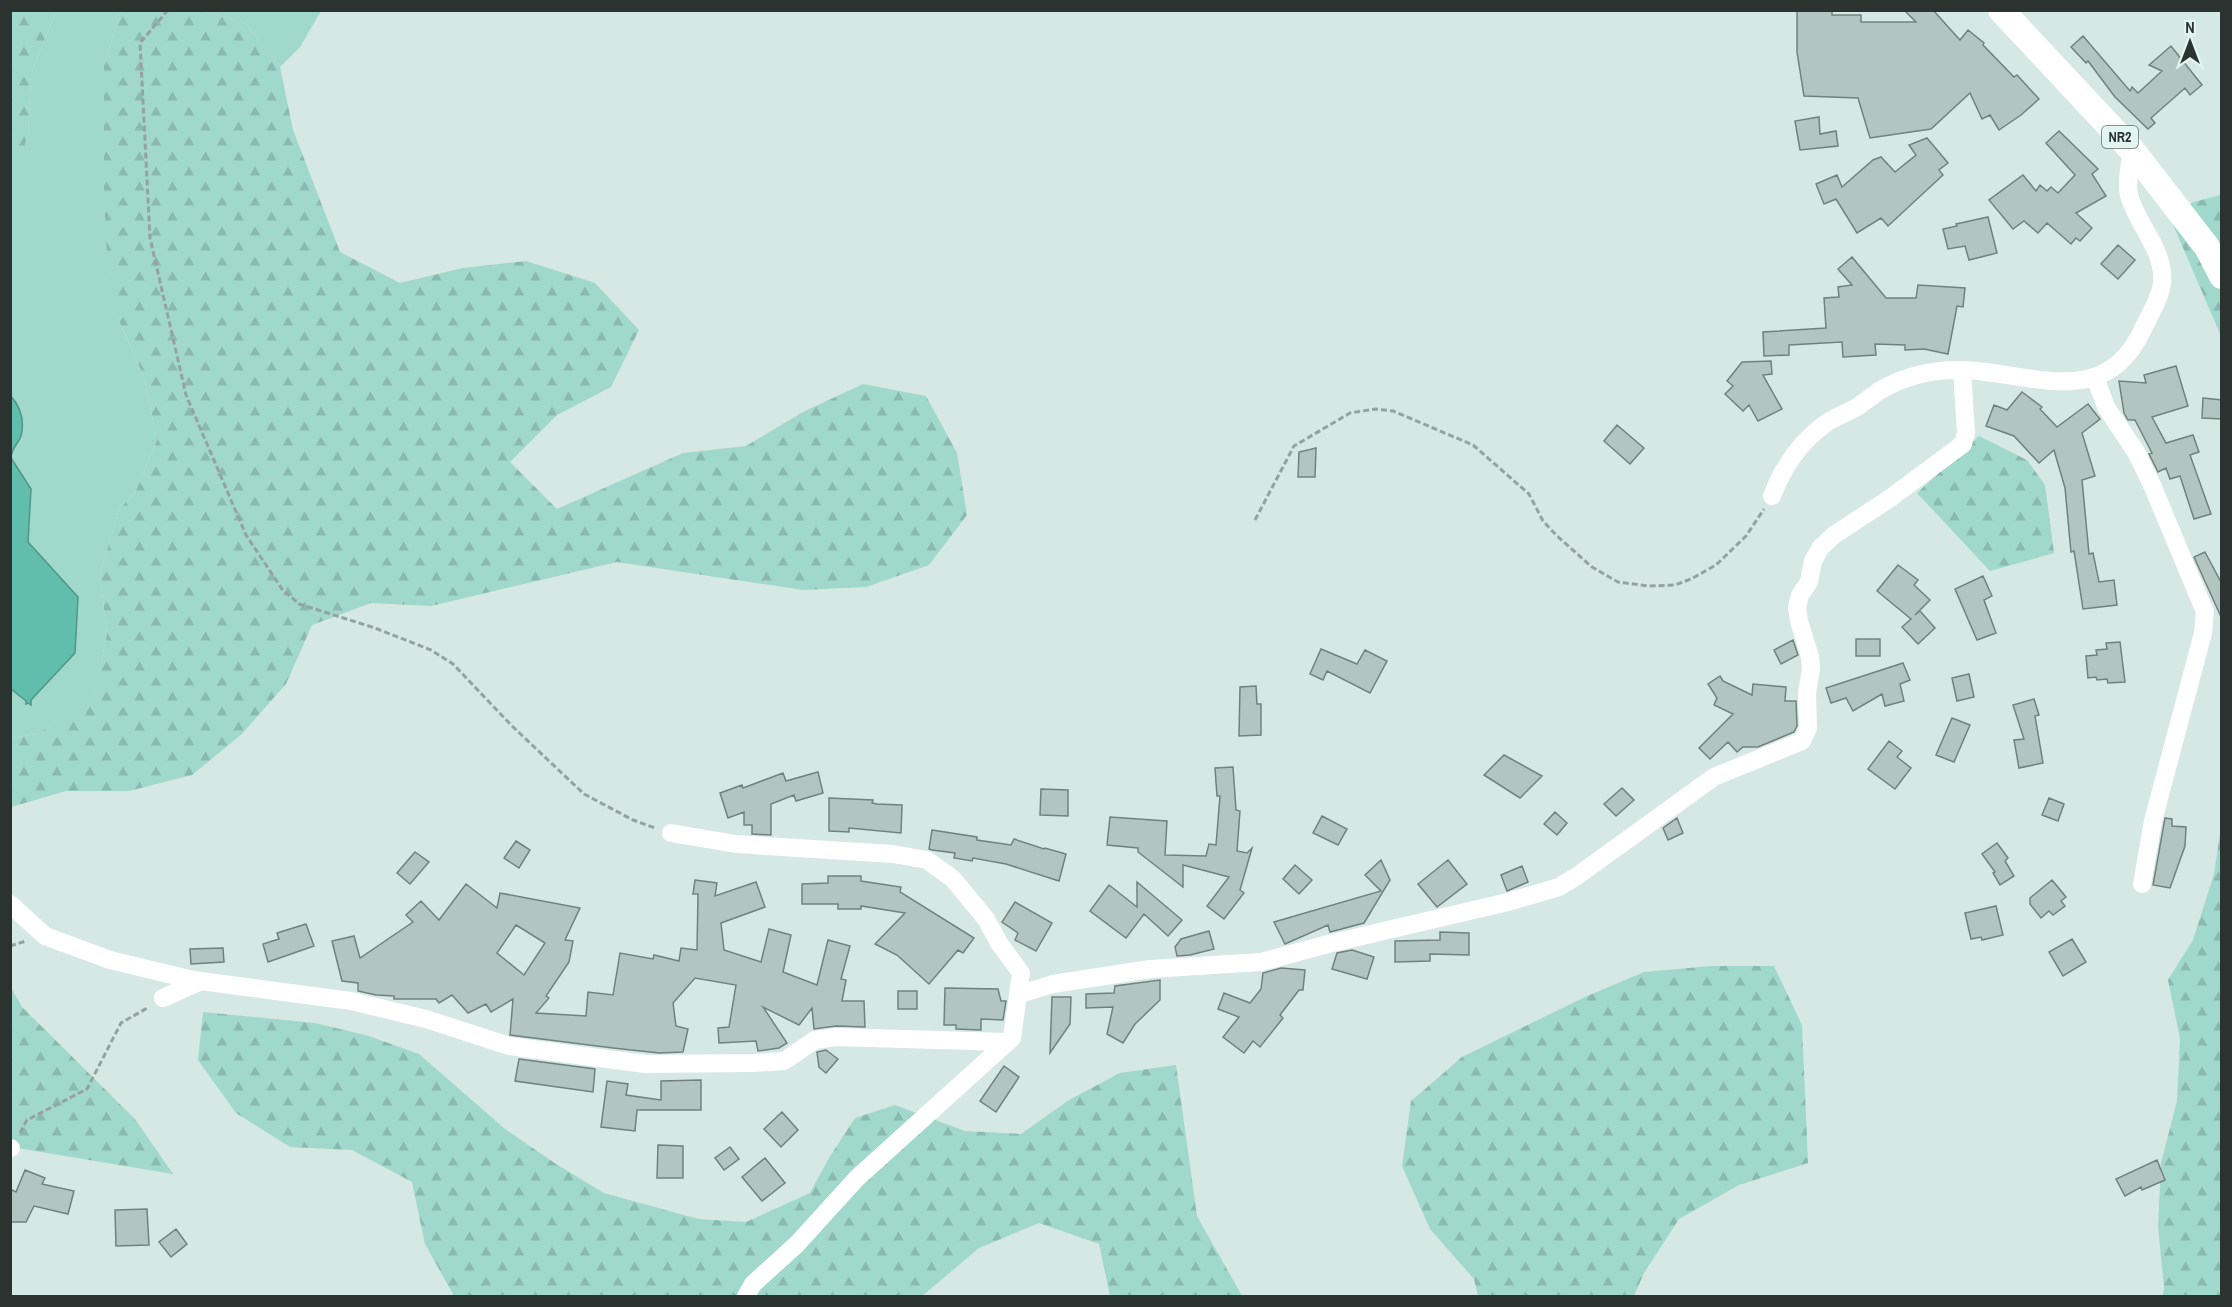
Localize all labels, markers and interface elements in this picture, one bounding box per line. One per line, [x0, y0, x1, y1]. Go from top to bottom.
north arrow [2160, 12, 2220, 72]
text: N [2185, 16, 2195, 38]
road number: NR2 [2102, 126, 2138, 148]

